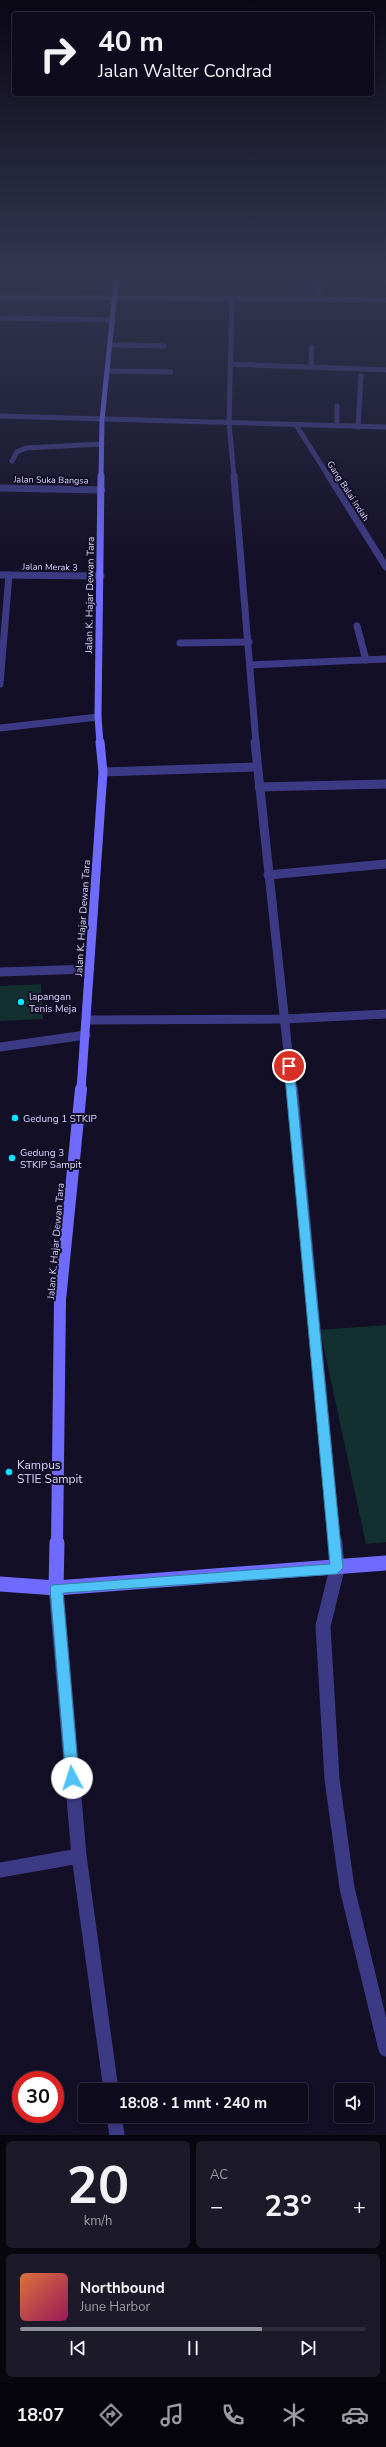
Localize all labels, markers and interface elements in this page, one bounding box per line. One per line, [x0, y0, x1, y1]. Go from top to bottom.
text: 40 m [98, 23, 164, 61]
icon: right [32, 28, 84, 80]
text: Jalan Walter Condrad [98, 59, 272, 83]
street label: Gang Balai Indah [324, 459, 372, 523]
street label: Jalan Suka Bangsa [12, 473, 89, 487]
street label: Jalan K. Hajar Dewan Tara [82, 536, 98, 655]
street label: Jalan Merak 3 [21, 561, 78, 573]
street label: Jalan K. Hajar Dewan Tara [72, 859, 94, 978]
place label: lapangan Tenis Meja [29, 990, 77, 1016]
marker: lapangan Tenis Meja [16, 997, 26, 1007]
pin [272, 1049, 306, 1083]
icon: arrive [278, 1055, 300, 1077]
place label: Gedung 1 STKIP [23, 1112, 98, 1126]
marker: Gedung 1 STKIP [10, 1113, 20, 1123]
place label: Gedung 3 STKIP Sampit [20, 1146, 82, 1172]
marker: Gedung 3 STKIP Sampit [7, 1153, 17, 1163]
street label: Jalan K. Hajar Dewan Tara [44, 1182, 68, 1301]
place label: Kampus STIE Sampit [17, 1457, 83, 1487]
marker: Kampus STIE Sampit [4, 1467, 14, 1477]
position arrow [51, 1757, 93, 1799]
speed limit sign: 30 [12, 2071, 64, 2123]
map controls [334, 2083, 374, 2123]
button: sound [334, 2083, 374, 2123]
text: 18:08 · 1 mnt · 240 m [119, 2093, 267, 2113]
text: 20 [67, 2150, 129, 2221]
text: AC [210, 2166, 228, 2184]
text: 23° [264, 2186, 312, 2227]
text: − [210, 2192, 223, 2222]
text: + [353, 2192, 366, 2222]
text: km/h [84, 2212, 112, 2230]
text: Northbound [80, 2278, 165, 2298]
text: June Harbor [80, 2298, 150, 2316]
icon: previous [67, 2337, 89, 2359]
icon: pause [182, 2337, 204, 2359]
icon: next [297, 2337, 319, 2359]
icon: directions [97, 2401, 125, 2429]
icon: music [158, 2401, 186, 2429]
icon: phone [219, 2401, 247, 2429]
icon: climate [280, 2401, 308, 2429]
icon: car [341, 2401, 369, 2429]
text: 18:07 [17, 2403, 64, 2427]

